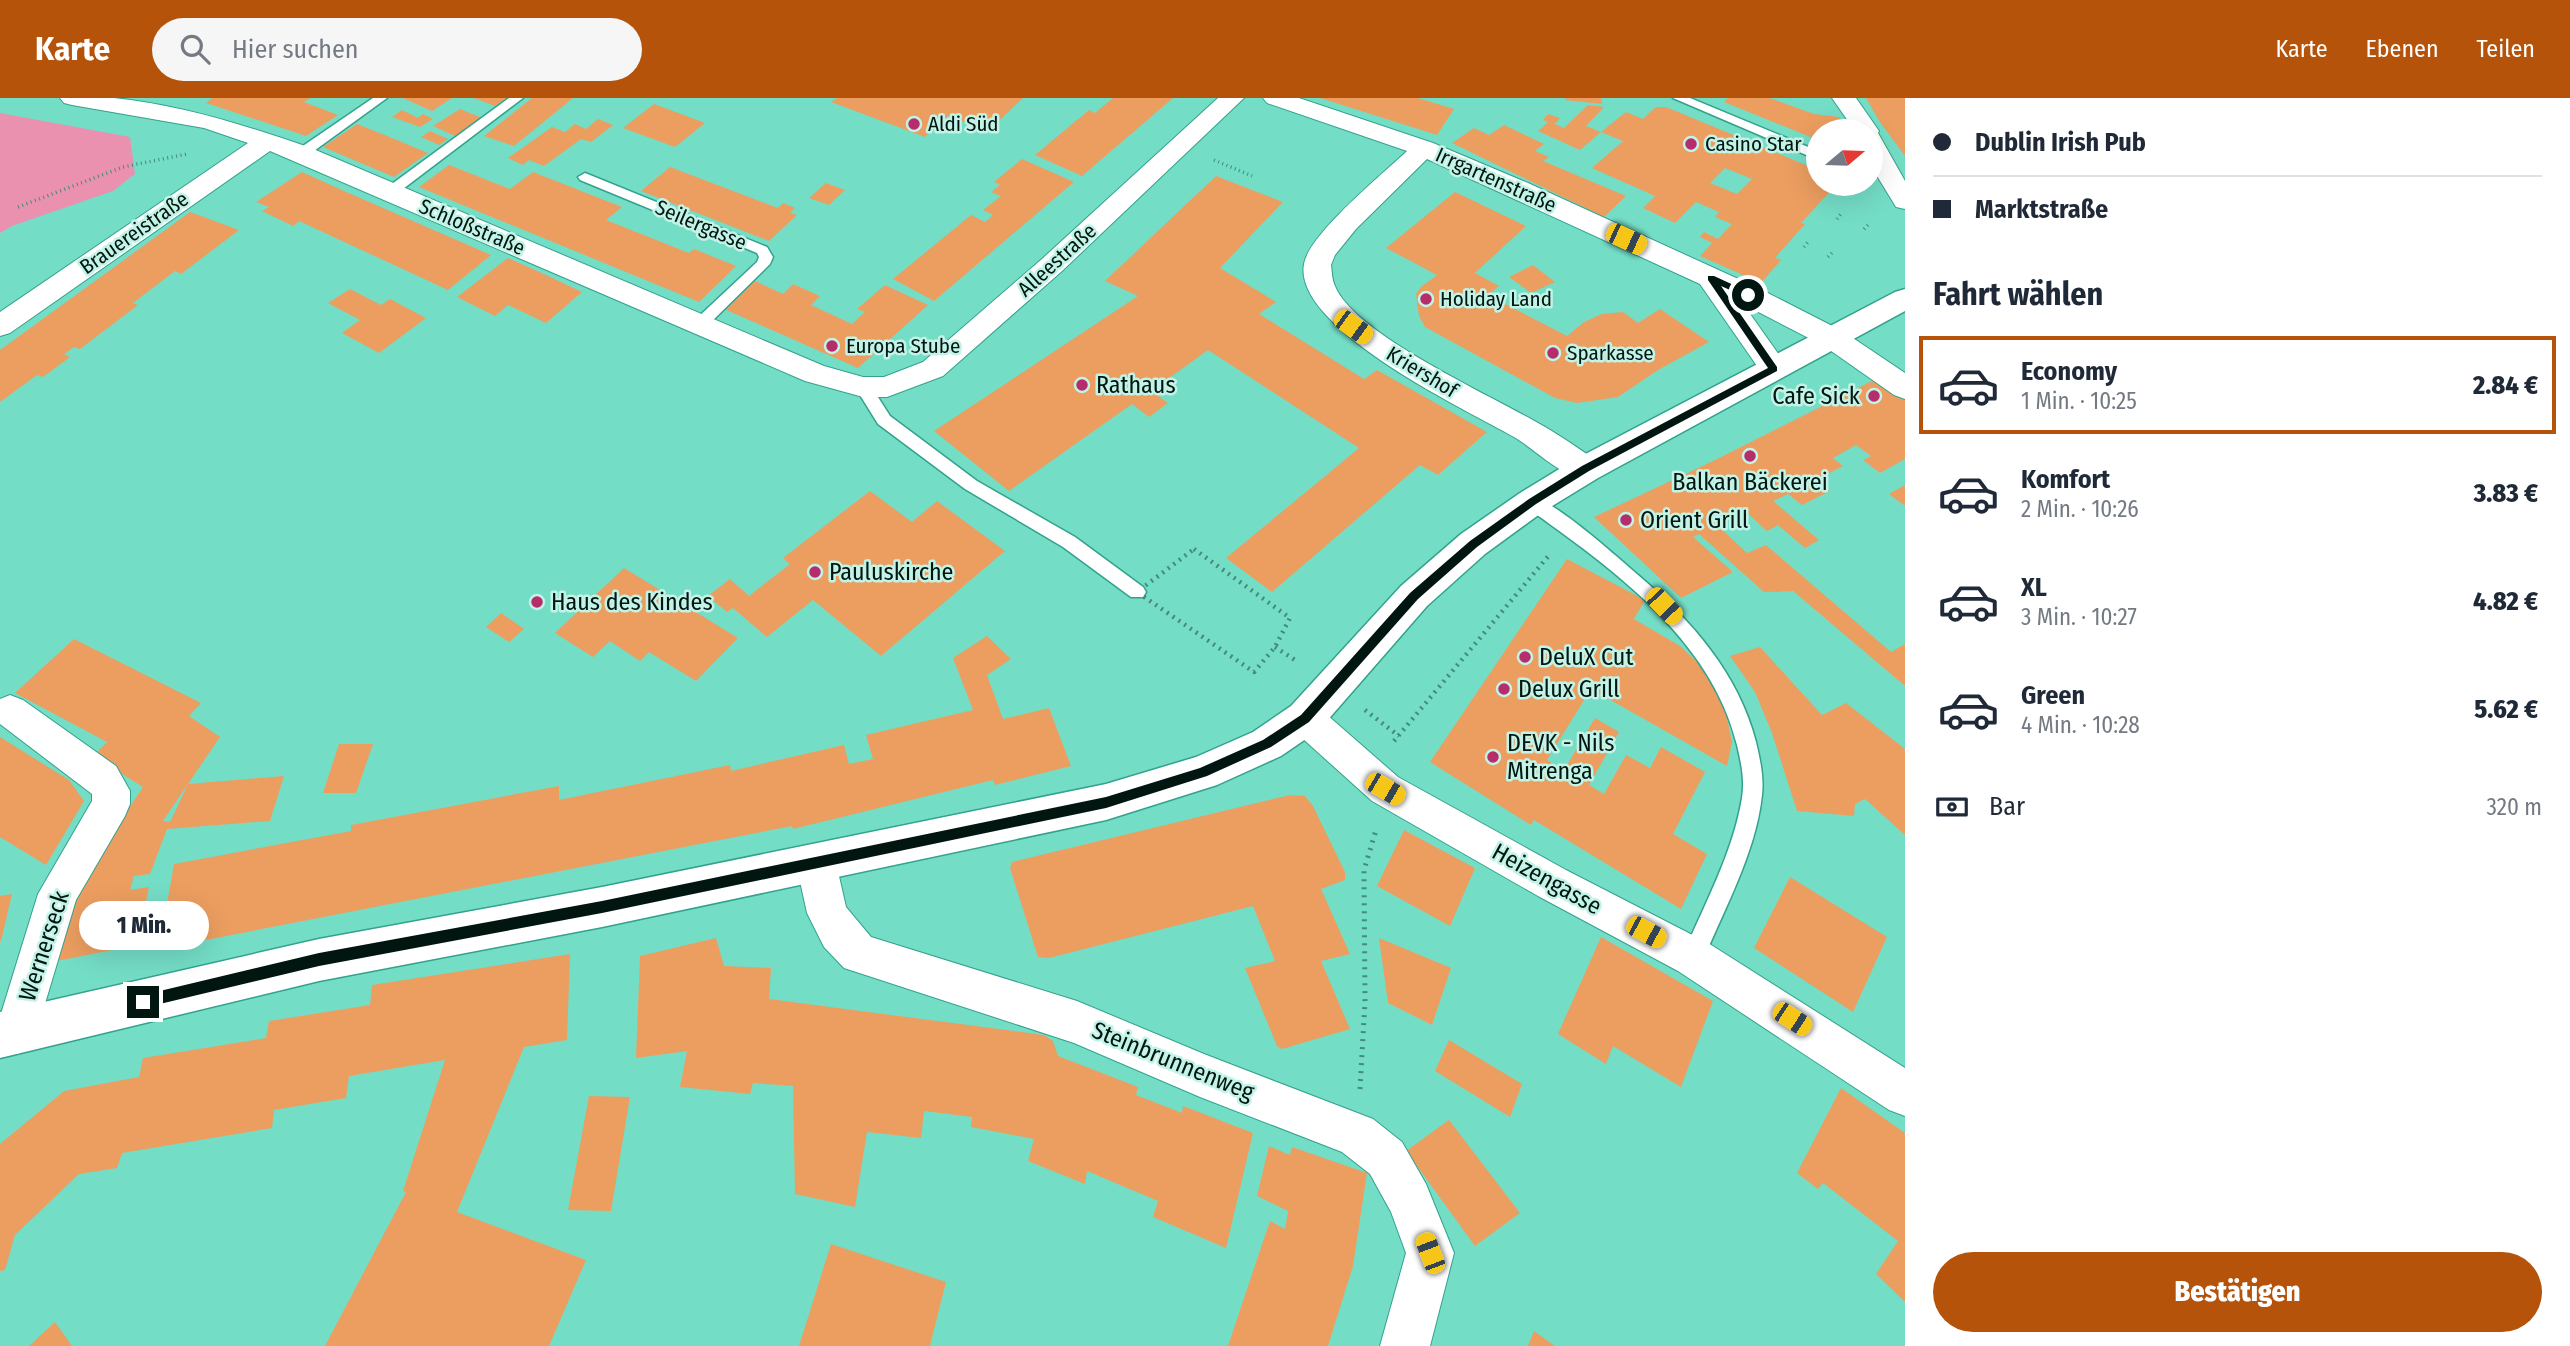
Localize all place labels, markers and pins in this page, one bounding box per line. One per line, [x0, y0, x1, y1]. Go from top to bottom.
place label: Aldi Süd [928, 111, 999, 137]
marker: Aldi Süd [906, 116, 922, 132]
place label: Casino Star [1705, 131, 1802, 157]
marker: Casino Star [1683, 136, 1699, 152]
place label: Holiday Land [1440, 286, 1552, 312]
marker: Holiday Land [1418, 291, 1434, 307]
place label: Europa Stube [846, 333, 960, 359]
marker: Europa Stube [824, 338, 840, 354]
place label: Sparkasse [1567, 340, 1654, 366]
marker: Sparkasse [1545, 345, 1561, 361]
place label: Rathaus [1096, 371, 1176, 399]
marker: Rathaus [1074, 377, 1090, 393]
place label: Cafe Sick [1772, 382, 1861, 410]
marker: Cafe Sick [1866, 388, 1882, 404]
marker: Balkan Bäckerei [1742, 448, 1758, 464]
place label: Balkan Bäckerei [1672, 468, 1828, 496]
place label: Orient Grill [1640, 506, 1748, 534]
marker: Orient Grill [1618, 512, 1634, 528]
place label: Pauluskirche [829, 558, 953, 586]
marker: Pauluskirche [807, 564, 823, 580]
place label: Haus des Kindes [551, 588, 713, 616]
marker: Haus des Kindes [529, 594, 545, 610]
place label: DeluX Cut [1539, 643, 1633, 671]
marker: DeluX Cut [1517, 649, 1533, 665]
place label: Delux Grill [1518, 675, 1620, 703]
marker: Delux Grill [1496, 681, 1512, 697]
place label: DEVK - Nils Mitrenga [1507, 729, 1614, 785]
marker: DEVK - Nils Mitrenga [1485, 749, 1501, 765]

